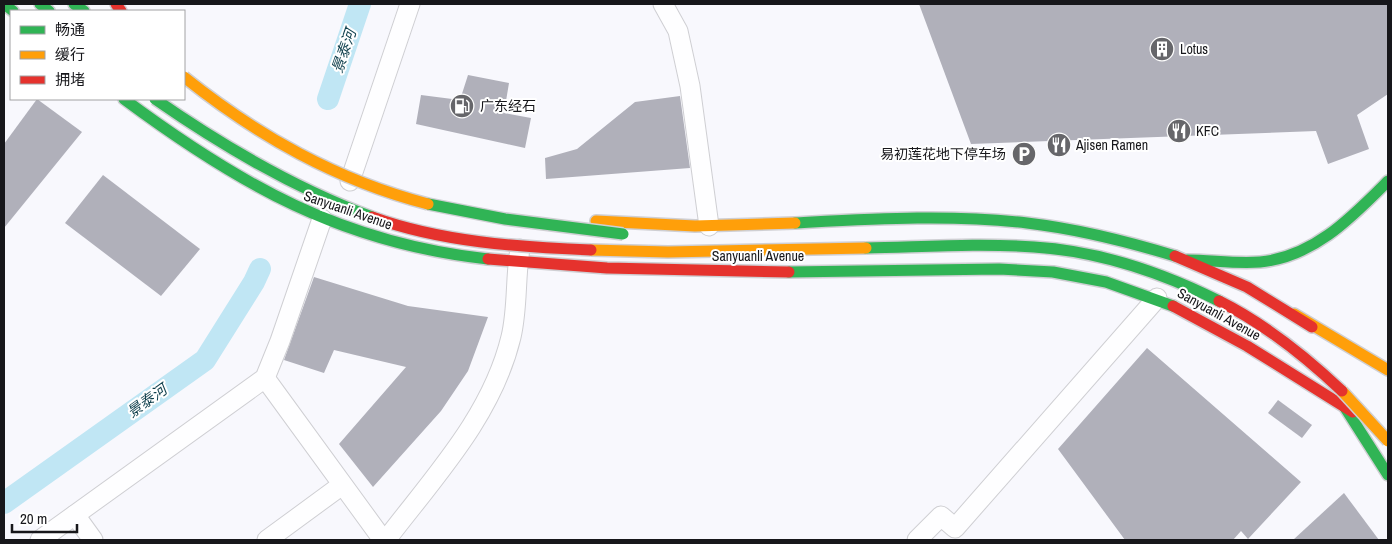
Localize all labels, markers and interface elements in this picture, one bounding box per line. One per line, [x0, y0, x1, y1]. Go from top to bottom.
legend [10, 10, 185, 100]
text: 畅通 [55, 19, 85, 40]
water label: 景泰河 [326, 23, 362, 76]
building icon: Lotus [1149, 36, 1175, 62]
place label: Lotus [1180, 40, 1208, 58]
text: 缓行 [55, 44, 85, 65]
text: 拥堵 [55, 69, 85, 90]
fuel station icon: 广东经石 [449, 93, 475, 119]
place label: 广东经石 [480, 97, 536, 115]
restaurant icon: KFC [1166, 118, 1192, 144]
place label: KFC [1196, 122, 1219, 140]
restaurant icon: Ajisen Ramen [1046, 132, 1072, 158]
place label: Ajisen Ramen [1075, 136, 1148, 154]
parking icon: 易初莲花地下停车场 [1011, 141, 1037, 167]
place label: 易初莲花地下停车场 [880, 145, 1006, 163]
street label: Sanyuanli Avenue [301, 186, 395, 234]
street label: Sanyuanli Avenue [712, 247, 804, 265]
street label: Sanyuanli Avenue [1174, 284, 1264, 344]
water label: 景泰河 [122, 377, 174, 422]
scale bar [12, 502, 78, 534]
text: 20 m [20, 508, 47, 529]

